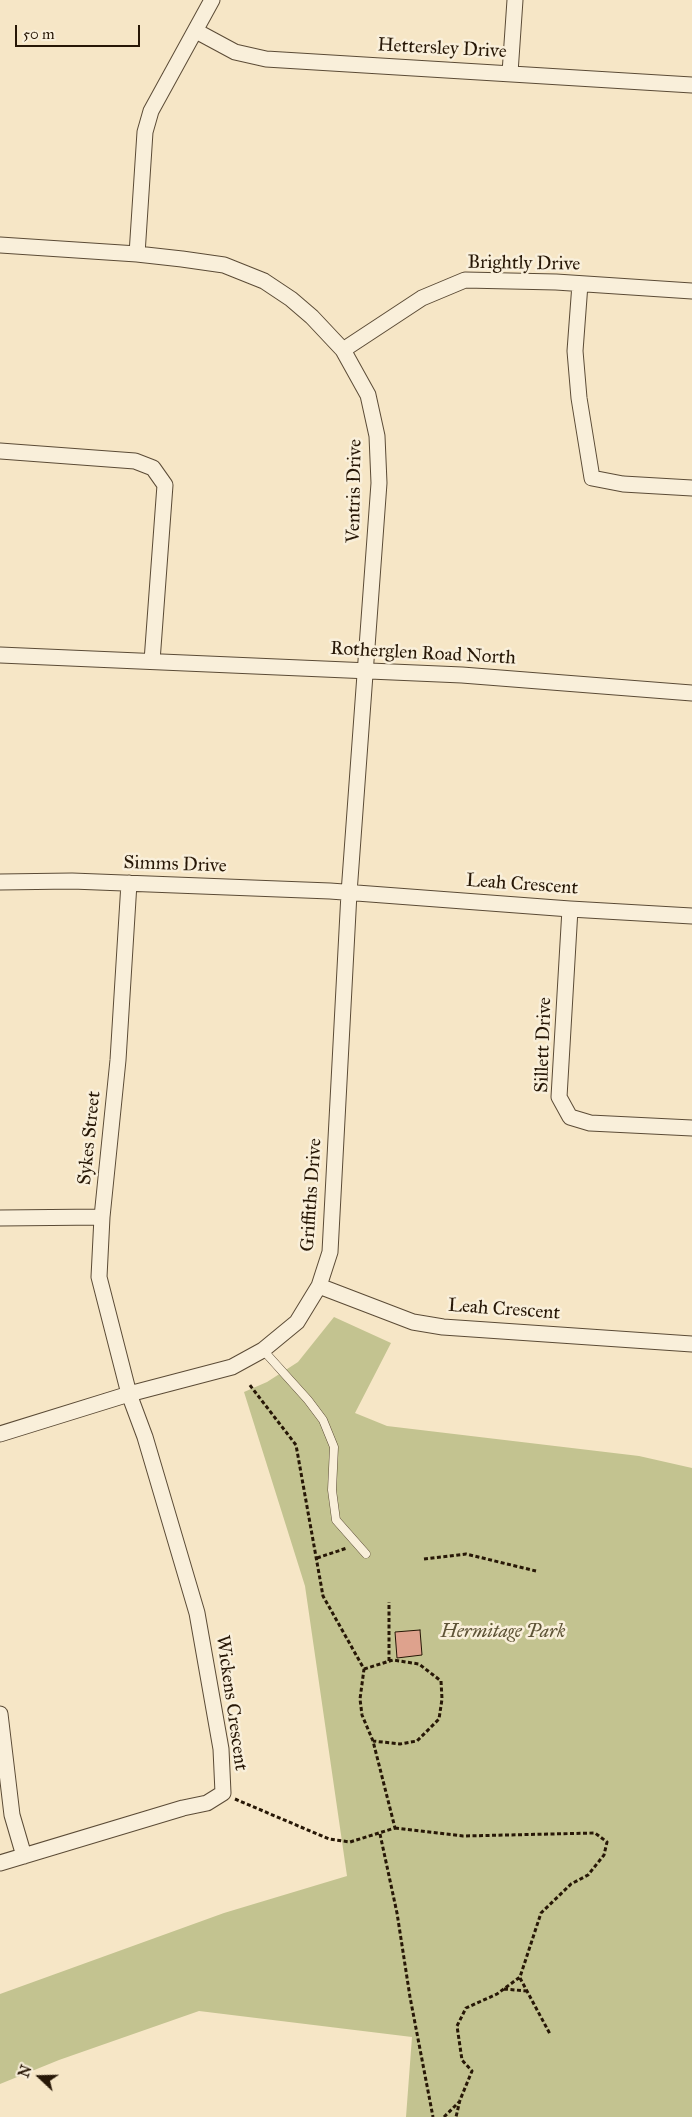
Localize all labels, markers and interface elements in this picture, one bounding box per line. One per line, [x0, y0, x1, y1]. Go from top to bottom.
scale bar [18, 15, 142, 47]
text: 50 m [23, 25, 55, 43]
street label: Hettersley Drive [377, 34, 507, 64]
street label: Brightly Drive [467, 252, 581, 276]
street label: Ventris Drive [343, 439, 367, 543]
street label: Rotherglen Road North [330, 638, 516, 670]
street label: Simms Drive [123, 852, 227, 878]
street label: Leah Crescent [465, 870, 579, 900]
street label: Sillett Drive [531, 997, 557, 1093]
street label: Sykes Street [74, 1090, 106, 1186]
street label: Griffiths Drive [297, 1138, 327, 1252]
street label: Leah Crescent [447, 1295, 561, 1325]
park label: Hermitage Park [441, 1621, 565, 1643]
street label: Wickens Crescent [210, 1634, 252, 1772]
north arrow [15, 2052, 65, 2102]
text: N [15, 2063, 36, 2080]

